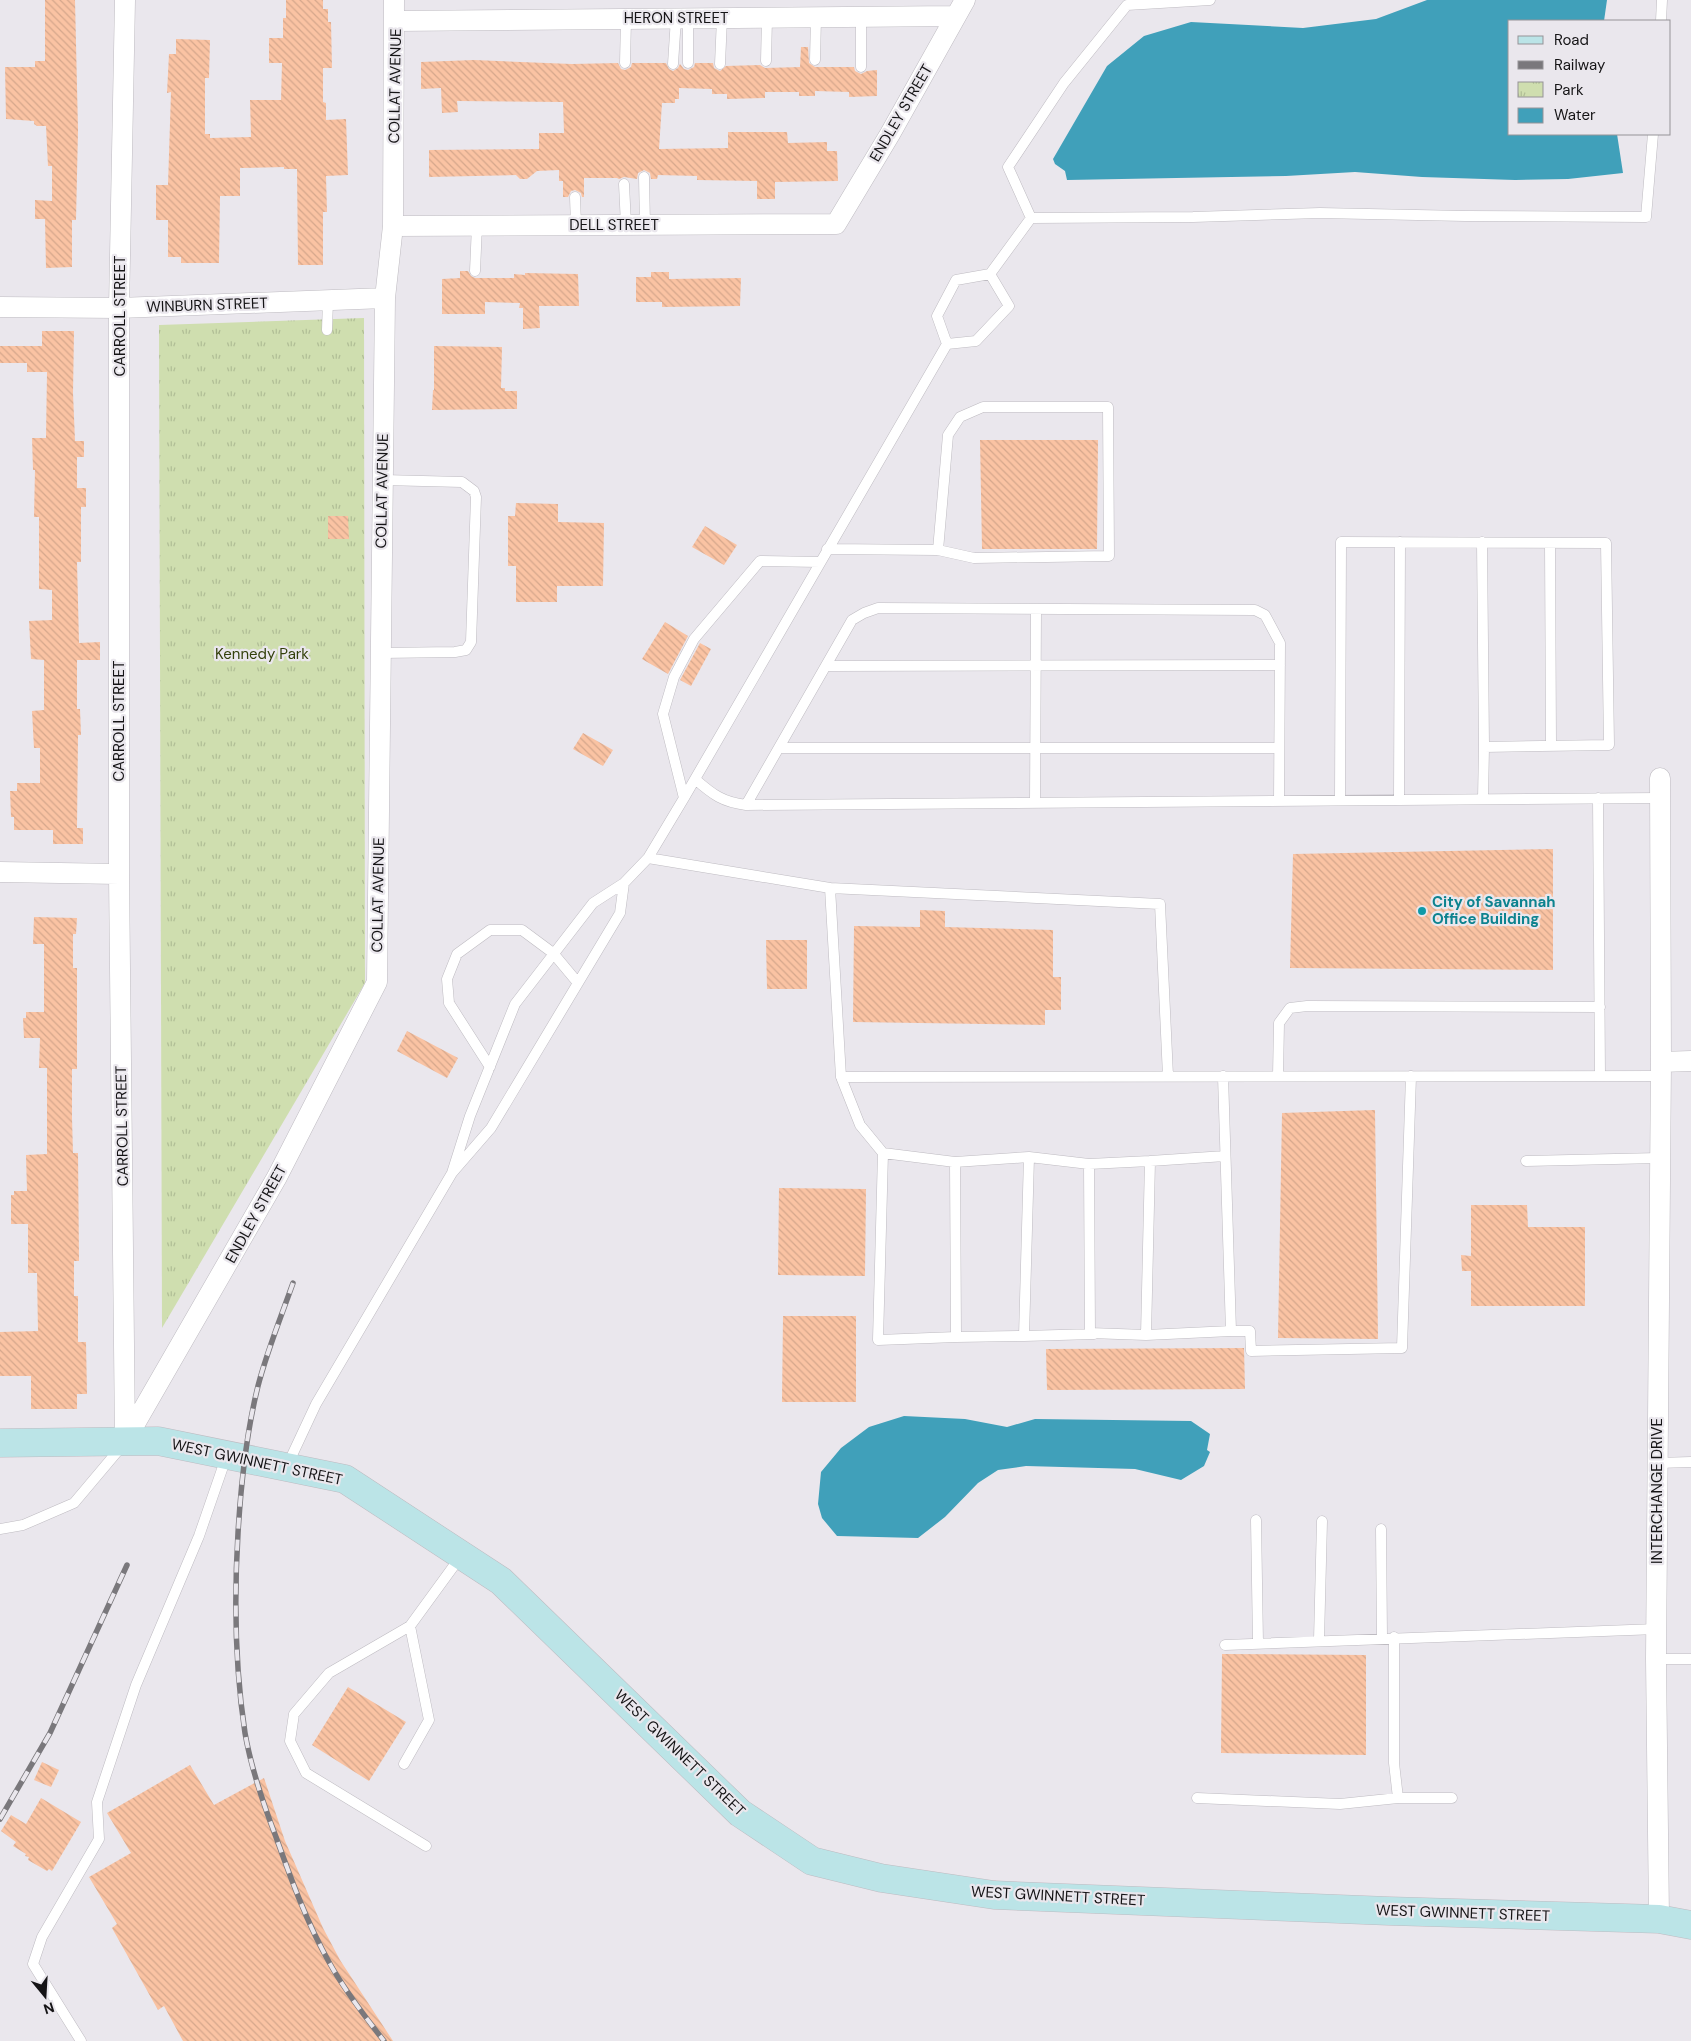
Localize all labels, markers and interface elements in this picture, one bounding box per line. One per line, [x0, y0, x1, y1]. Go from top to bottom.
street label: HERON STREET [624, 8, 728, 28]
legend [1508, 20, 1671, 135]
street label: COLLAT AVENUE [384, 28, 406, 144]
text: Road [1554, 30, 1589, 50]
text: Railway [1554, 55, 1606, 75]
street label: ENDLEY STREET [865, 61, 937, 165]
text: Park [1554, 80, 1584, 100]
text: Water [1554, 105, 1596, 125]
street label: DELL STREET [569, 215, 659, 235]
street label: CARROLL STREET [110, 256, 130, 376]
street label: WINBURN STREET [146, 293, 268, 317]
street label: COLLAT AVENUE [371, 433, 393, 549]
park label: Kennedy Park [215, 644, 309, 664]
street label: CARROLL STREET [109, 661, 129, 781]
street label: COLLAT AVENUE [367, 837, 389, 953]
place label: City of Savannah Office Building [1432, 892, 1556, 929]
marker: City of Savannah Office Building [1416, 905, 1428, 917]
street label: CARROLL STREET [111, 1065, 133, 1187]
street label: ENDLEY STREET [221, 1161, 291, 1267]
street label: INTERCHANGE DRIVE [1647, 1418, 1667, 1564]
street label: WEST GWINNETT STREET [170, 1434, 344, 1490]
street label: WEST GWINNETT STREET [610, 1685, 750, 1821]
street label: WEST GWINNETT STREET [970, 1881, 1146, 1911]
street label: WEST GWINNETT STREET [1376, 1900, 1550, 1926]
north arrow [20, 1971, 70, 2021]
text: N [41, 1998, 57, 2019]

